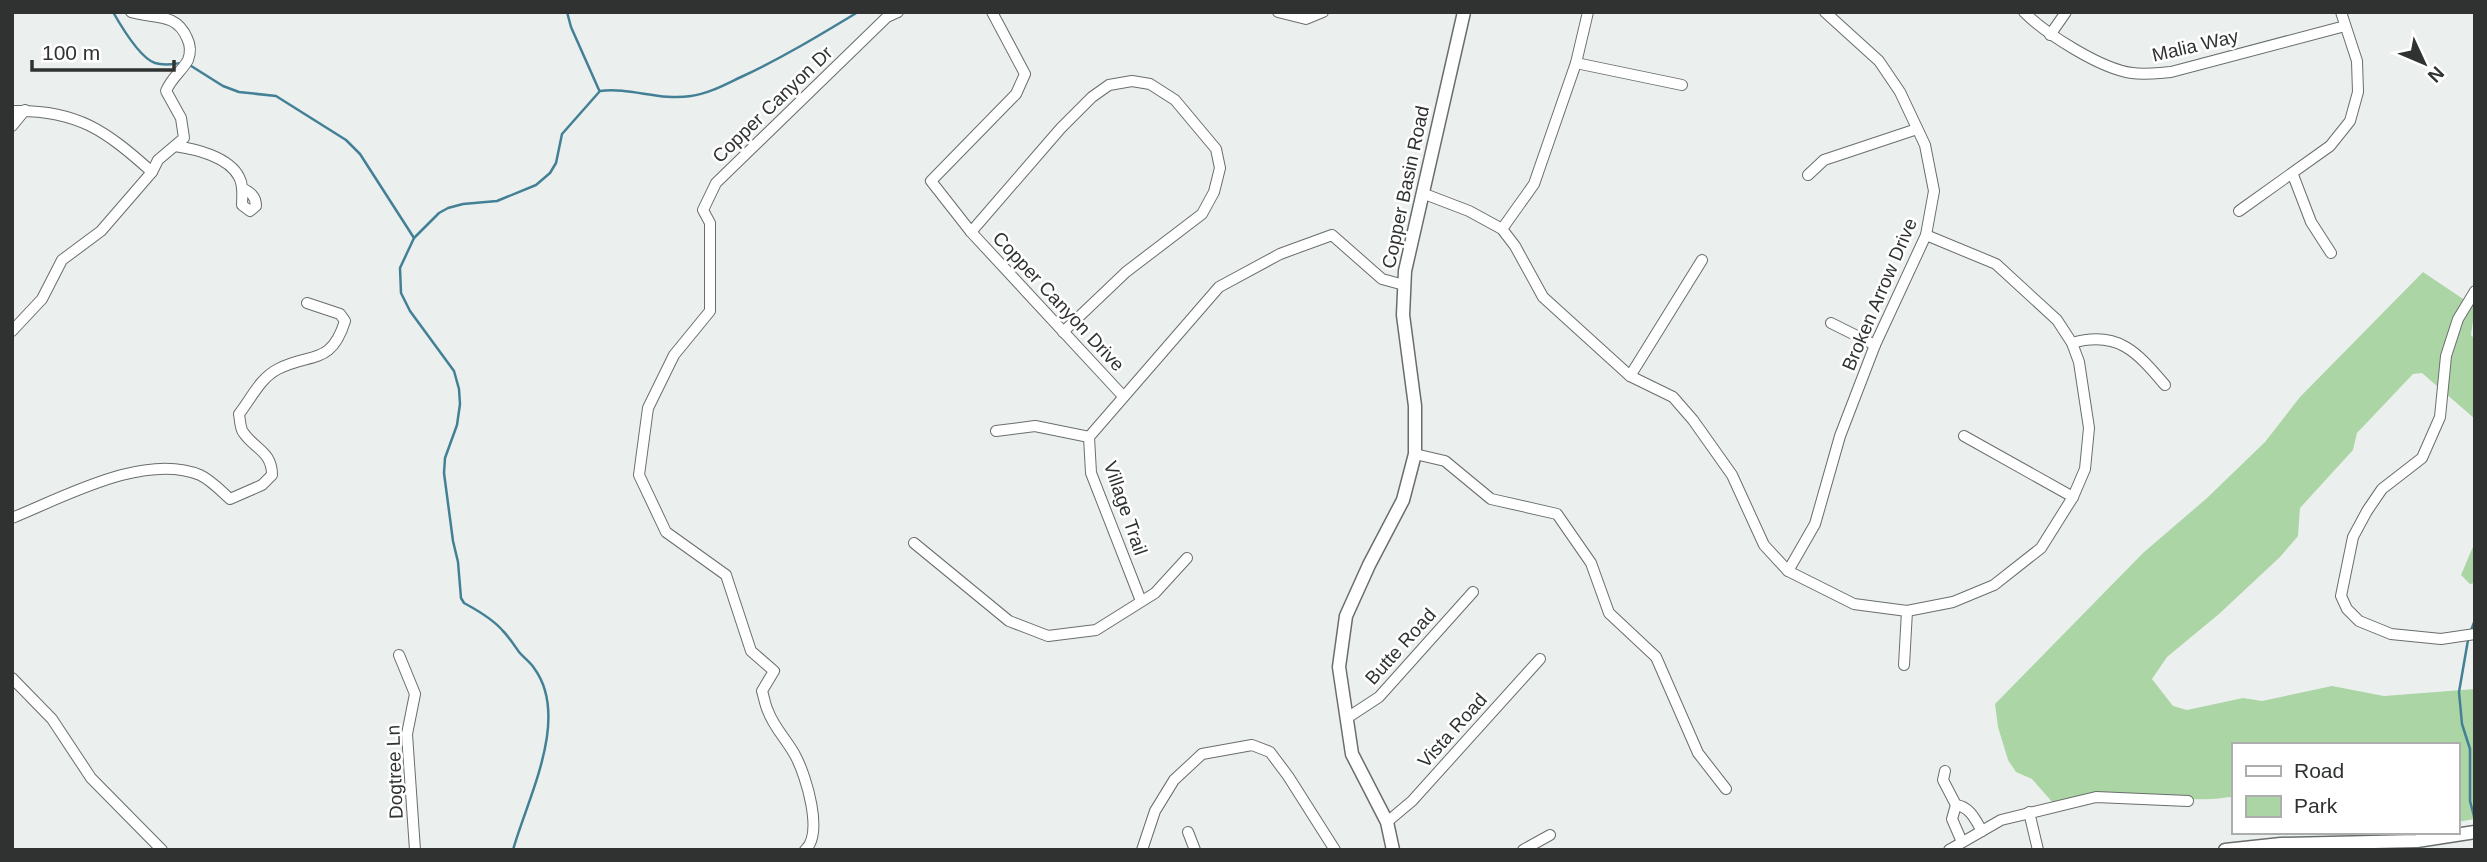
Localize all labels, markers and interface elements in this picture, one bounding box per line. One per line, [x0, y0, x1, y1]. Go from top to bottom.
street label: Malia Way [2150, 25, 2241, 66]
scale bar [32, 28, 173, 72]
north arrow [2389, 28, 2459, 98]
text: 100 m [42, 41, 100, 64]
street label: Copper Canyon Dr [708, 41, 837, 167]
text: N [2424, 62, 2448, 87]
street label: Copper Basin Road [1378, 104, 1433, 270]
street label: Broken Arrow Drive [1838, 215, 1921, 374]
street label: Copper Canyon Drive [989, 227, 1129, 375]
street label: Village Trail [1100, 458, 1151, 558]
street label: Butte Road [1361, 604, 1440, 689]
street label: Vista Road [1414, 689, 1491, 772]
street label: Dogtree Ln [382, 725, 407, 819]
legend [2232, 743, 2459, 834]
text: Road [2294, 759, 2344, 782]
text: Park [2294, 794, 2338, 817]

